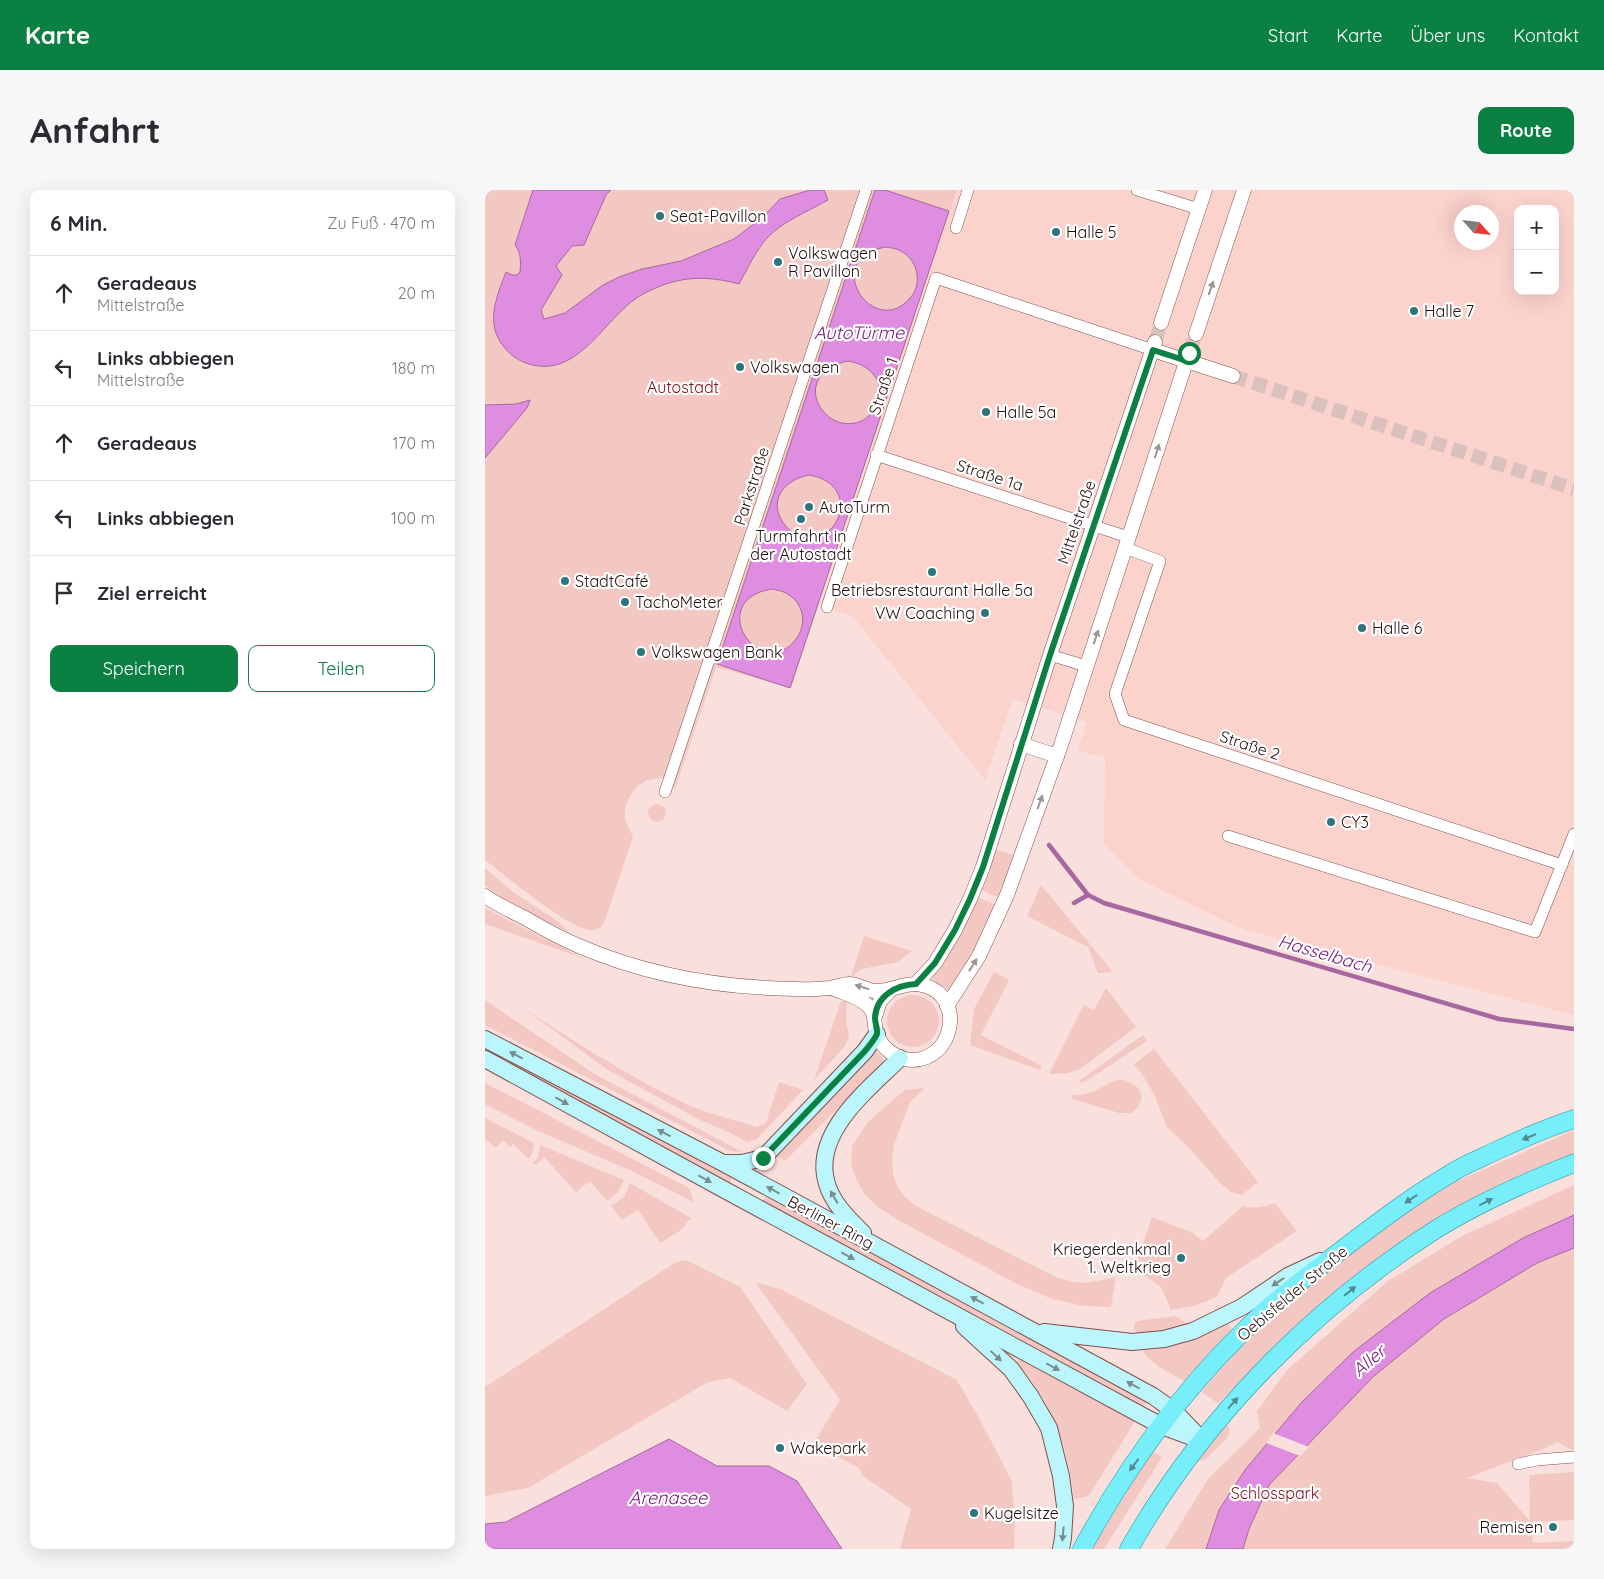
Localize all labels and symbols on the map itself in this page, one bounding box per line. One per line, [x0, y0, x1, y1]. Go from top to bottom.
north arrow [1454, 205, 1499, 250]
place label: Seat-Pavillon [670, 206, 766, 226]
marker: Seat-Pavillon [654, 210, 666, 222]
place label: Halle 5 [1066, 222, 1117, 242]
marker: Halle 5 [1050, 226, 1062, 238]
place label: Volkswagen R Pavillon [788, 243, 877, 281]
marker: Volkswagen R Pavillon [772, 256, 784, 268]
one-way arrow [1208, 280, 1216, 295]
place label: Halle 7 [1424, 301, 1474, 321]
marker: Halle 7 [1408, 305, 1420, 317]
water label: AutoTürme [814, 321, 905, 344]
route start [1178, 342, 1201, 365]
street label: Straße 1 [864, 355, 902, 417]
place label: Volkswagen [750, 357, 839, 377]
marker: Volkswagen [734, 361, 746, 373]
park label: Autostadt [647, 377, 719, 397]
place label: Halle 5a [996, 402, 1056, 422]
marker: Halle 5a [980, 406, 992, 418]
one-way arrow [1154, 443, 1162, 458]
street label: Parkstraße [729, 444, 773, 528]
street label: Straße 1a [954, 455, 1026, 495]
street label: Mittelstraße [1052, 477, 1100, 567]
place label: AutoTurm [819, 497, 890, 517]
marker: AutoTurm [803, 501, 815, 513]
marker: Turmfahrt in der Autostadt [795, 513, 807, 525]
place label: Turmfahrt in der Autostadt [750, 526, 852, 564]
marker: Betriebsrestaurant Halle 5a [926, 566, 938, 578]
place label: StadtCafé [575, 571, 649, 591]
marker: StadtCafé [559, 575, 571, 587]
place label: Betriebsrestaurant Halle 5a [831, 580, 1033, 600]
place label: TachoMeter [635, 592, 723, 612]
marker: TachoMeter [619, 596, 631, 608]
place label: VW Coaching [875, 603, 975, 623]
marker: VW Coaching [979, 607, 991, 619]
place label: Halle 6 [1372, 618, 1423, 638]
marker: Halle 6 [1356, 622, 1368, 634]
one-way arrow [1092, 630, 1100, 645]
place label: Volkswagen Bank [651, 642, 783, 662]
marker: Volkswagen Bank [635, 646, 647, 658]
street label: Straße 2 [1217, 726, 1283, 764]
one-way arrow [1037, 795, 1044, 810]
place label: CY3 [1341, 812, 1369, 832]
marker: CY3 [1325, 816, 1337, 828]
water label: Hasselbach [1276, 929, 1375, 978]
one-way arrow [968, 958, 978, 971]
one-way arrow [854, 983, 869, 991]
one-way arrow [509, 1051, 523, 1059]
one-way arrow [555, 1097, 570, 1105]
one-way arrow [657, 1129, 671, 1137]
one-way arrow [1522, 1133, 1536, 1141]
route end [752, 1147, 775, 1170]
one-way arrow [697, 1175, 712, 1183]
one-way arrow [766, 1186, 780, 1194]
one-way arrow [830, 1190, 838, 1205]
street label: Berliner Ring [784, 1191, 878, 1253]
one-way arrow [1404, 1195, 1417, 1204]
one-way arrow [1479, 1198, 1493, 1206]
place label: Kriegerdenkmal 1. Weltkrieg [1053, 1239, 1171, 1277]
street label: Oebisfelder Straße [1233, 1241, 1351, 1345]
one-way arrow [841, 1252, 855, 1260]
marker: Kriegerdenkmal 1. Weltkrieg [1175, 1252, 1187, 1264]
one-way arrow [1272, 1278, 1285, 1287]
one-way arrow [1344, 1286, 1357, 1297]
one-way arrow [970, 1296, 984, 1304]
water label: Aller [1347, 1339, 1392, 1381]
one-way arrow [990, 1350, 1002, 1362]
one-way arrow [1045, 1363, 1060, 1371]
one-way arrow [1125, 1381, 1140, 1389]
one-way arrow [1227, 1398, 1239, 1410]
place label: Wakepark [790, 1438, 866, 1458]
marker: Wakepark [774, 1442, 786, 1454]
one-way arrow [1128, 1458, 1139, 1471]
park label: Schlosspark [1231, 1483, 1319, 1503]
water label: Arenasee [629, 1486, 708, 1509]
place label: Kugelsitze [984, 1503, 1059, 1523]
marker: Kugelsitze [968, 1507, 980, 1519]
place label: Remisen [1480, 1517, 1543, 1537]
marker: Remisen [1547, 1521, 1559, 1533]
one-way arrow [1059, 1526, 1067, 1542]

